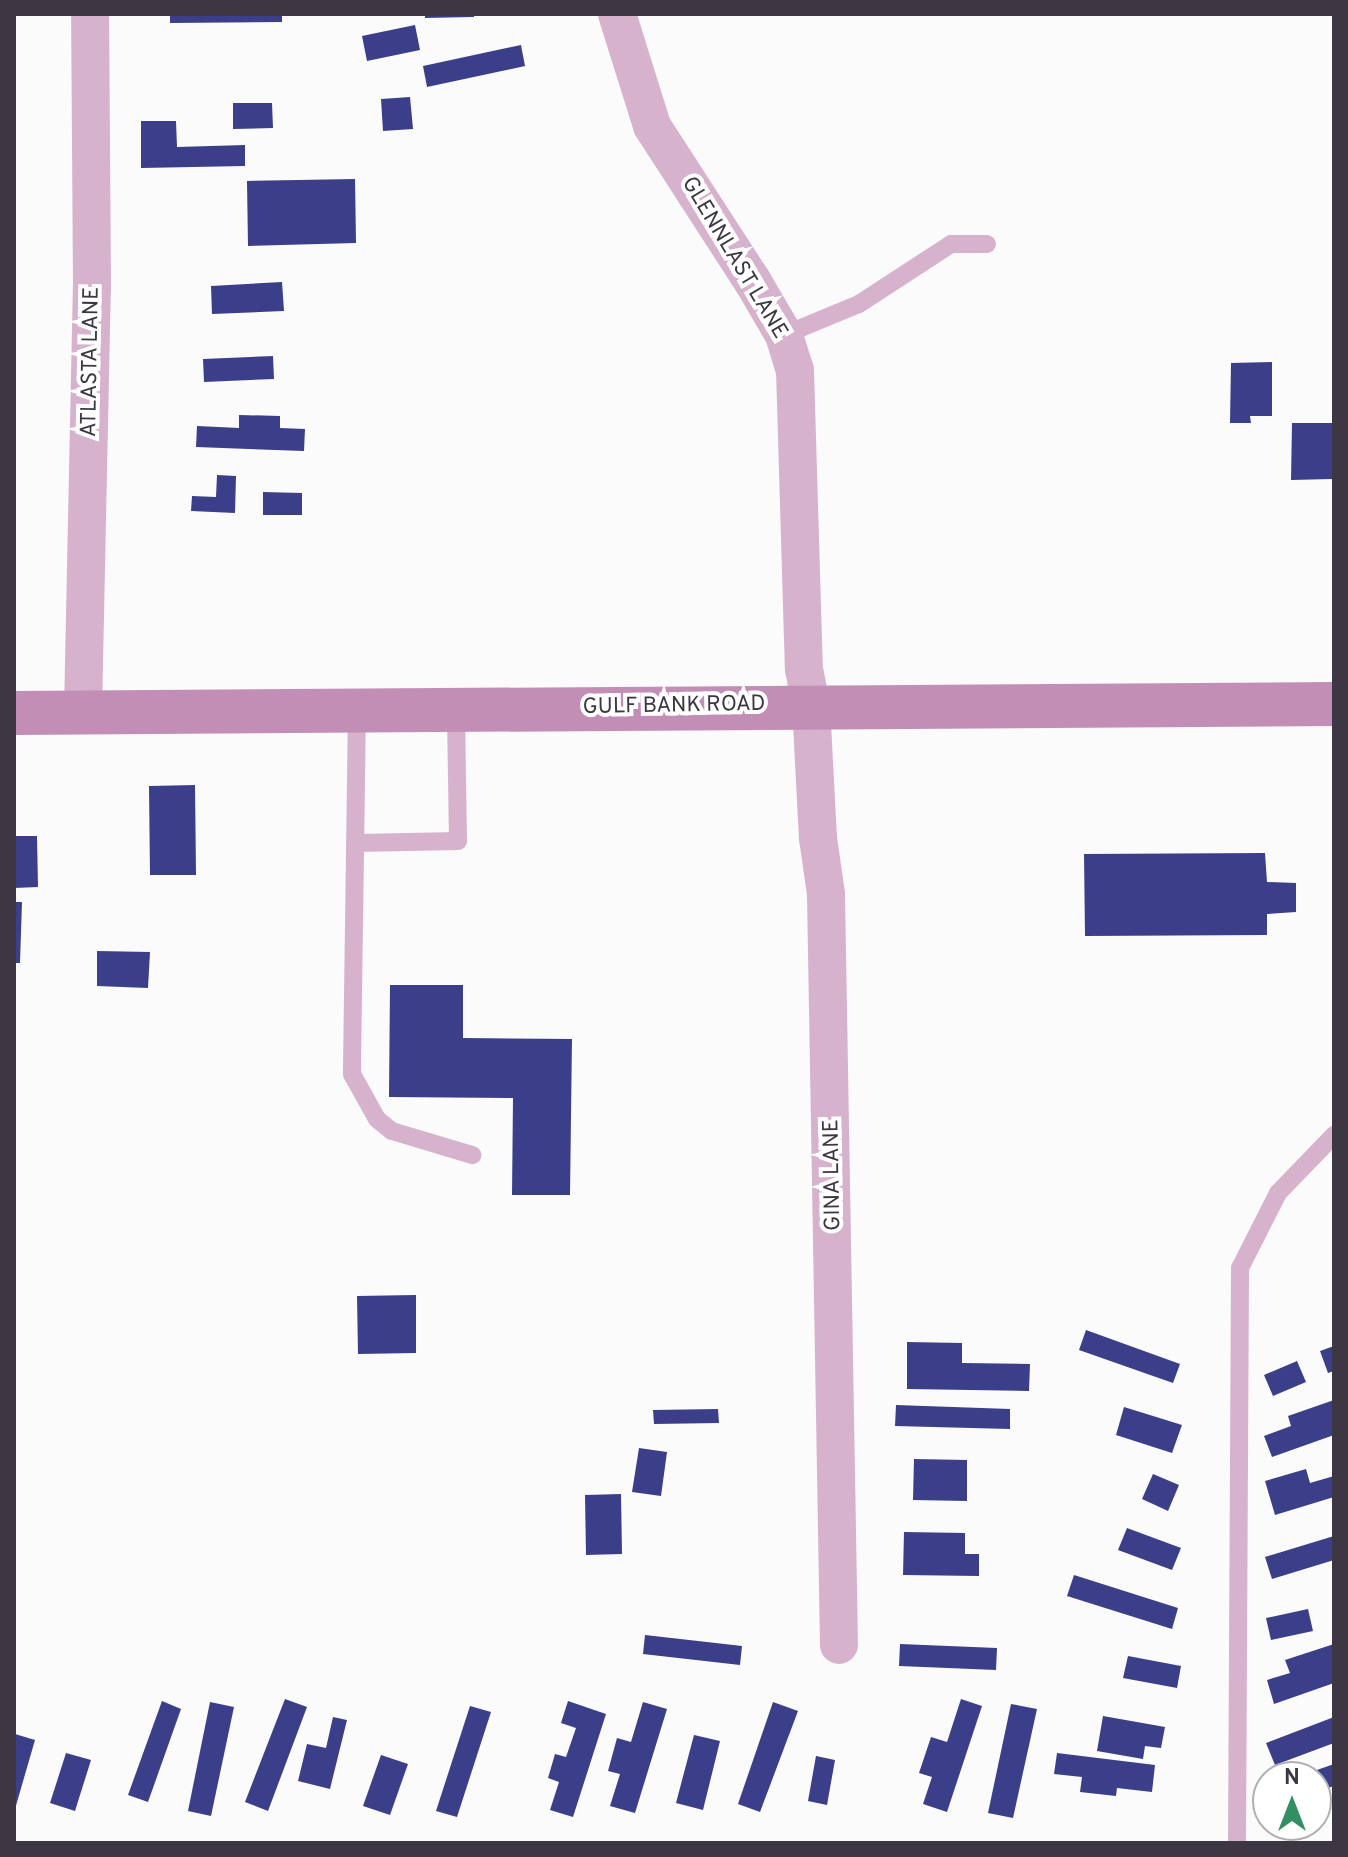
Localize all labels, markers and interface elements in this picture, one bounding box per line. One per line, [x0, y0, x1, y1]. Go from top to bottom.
street label: GLENNLAST LANE [675, 172, 793, 344]
street label: ATLASTA LANE [76, 286, 106, 438]
street label: GULF BANK ROAD [582, 691, 766, 721]
street label: GINA LANE [819, 1119, 847, 1231]
north arrow [1252, 1761, 1332, 1841]
text: N [1284, 1765, 1300, 1792]

